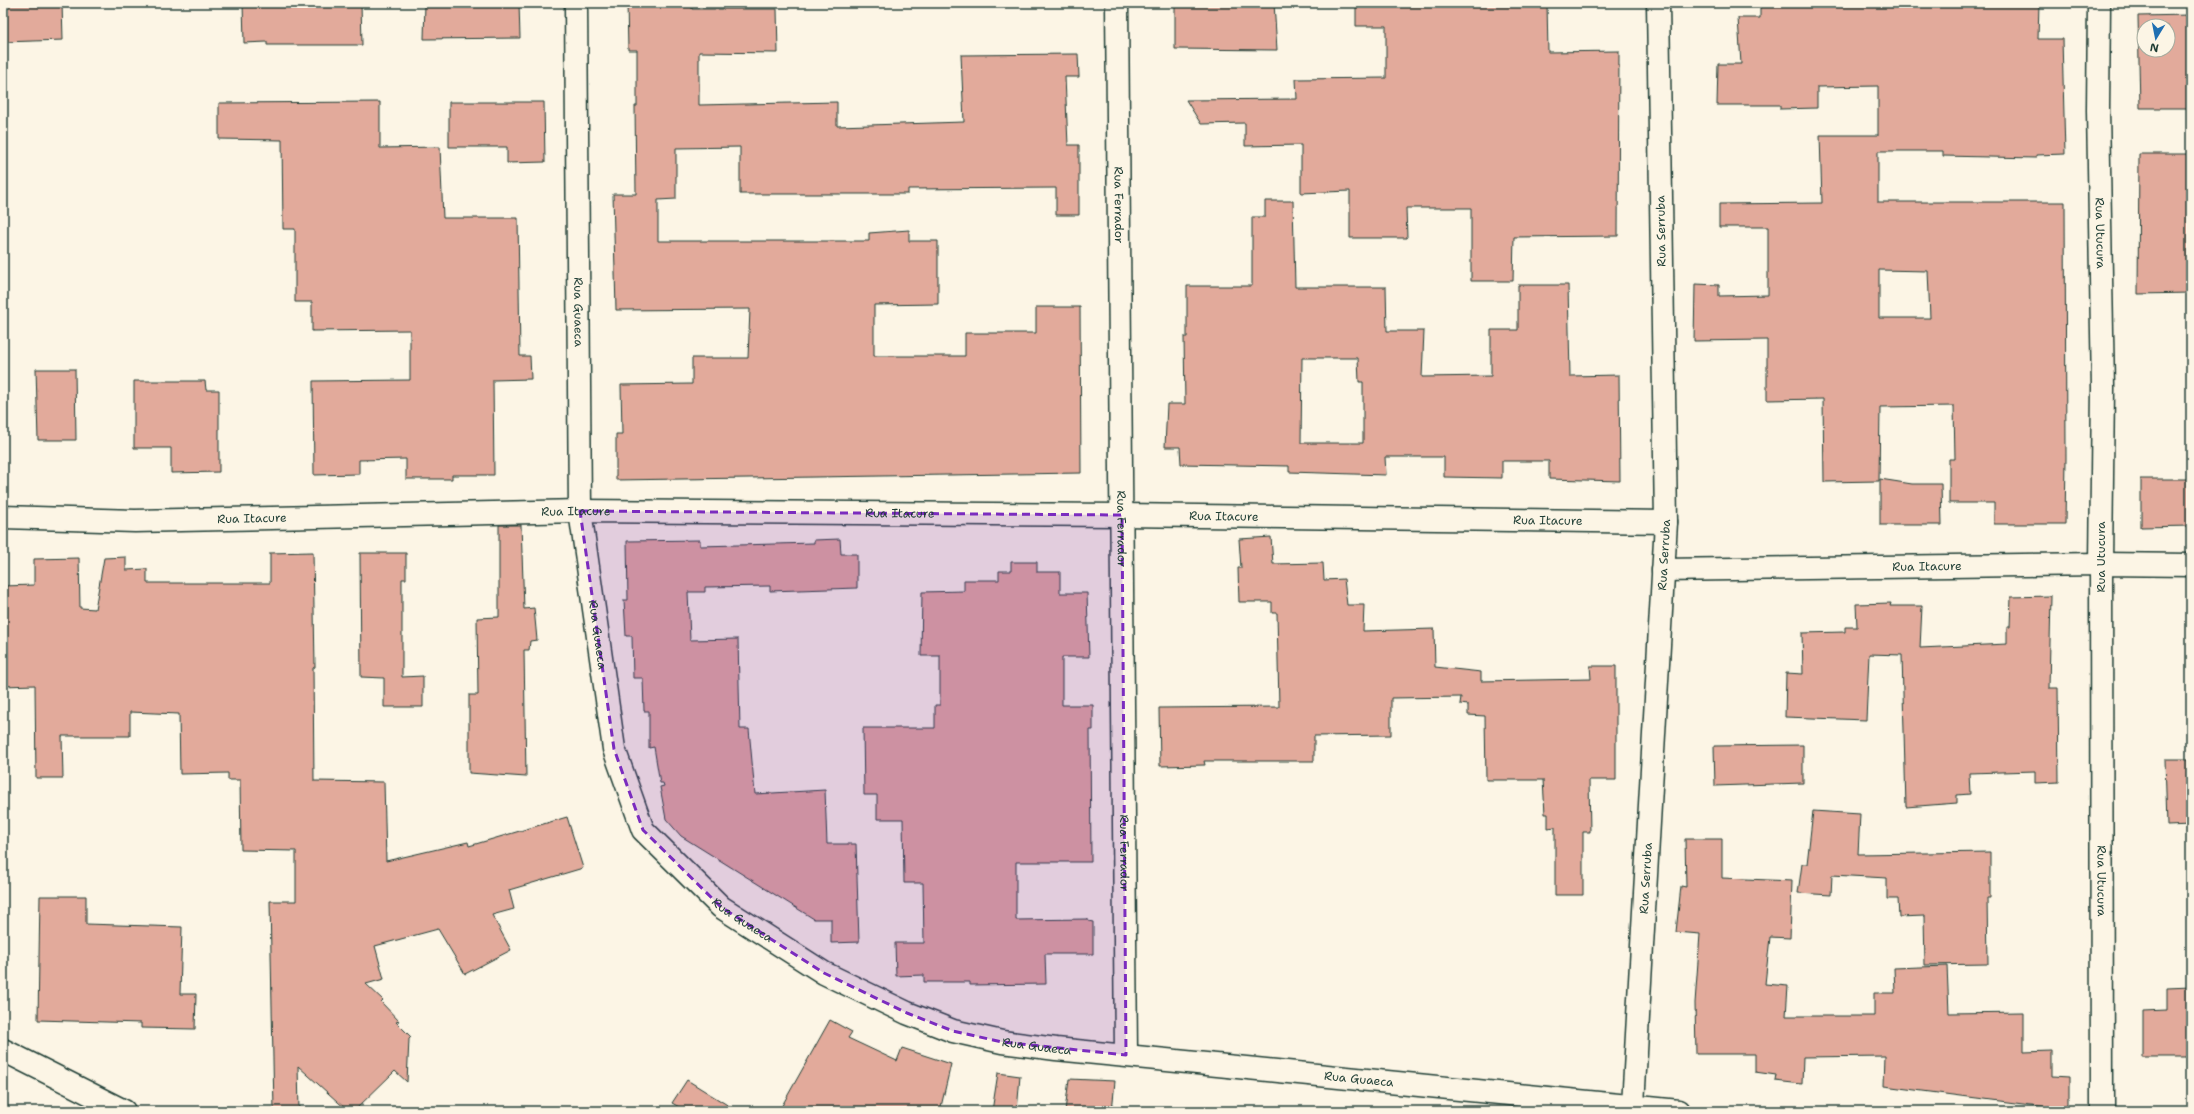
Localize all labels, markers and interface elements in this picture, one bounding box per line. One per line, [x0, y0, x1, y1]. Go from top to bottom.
north arrow [2136, 18, 2176, 58]
text: N [2148, 39, 2160, 55]
street label: Rua Ferrador [1110, 166, 1127, 244]
street label: Rua Serruba [1652, 195, 1670, 267]
street label: Rua Utucura [2092, 197, 2109, 269]
street label: Rua Guaeca [570, 277, 587, 347]
street label: Rua Ferrador [1113, 490, 1130, 568]
street label: Rua Itacure [541, 503, 611, 520]
street label: Rua Itacure [865, 505, 935, 522]
street label: Rua Itacure [1189, 508, 1259, 525]
street label: Rua Itacure [217, 510, 287, 527]
street label: Rua Itacure [1513, 512, 1583, 529]
street label: Rua Serruba [1654, 518, 1674, 591]
street label: Rua Utucura [2093, 521, 2109, 593]
street label: Rua Itacure [1892, 558, 1962, 575]
street label: Rua Guaeca [585, 599, 611, 671]
street label: Rua Ferrador [1116, 814, 1133, 892]
street label: Rua Serruba [1636, 842, 1656, 914]
street label: Rua Utucura [2094, 845, 2110, 917]
street label: Rua Guaeca [708, 894, 776, 946]
street label: Rua Guaeca [1001, 1034, 1072, 1059]
street label: Rua Guaeca [1323, 1068, 1395, 1091]

